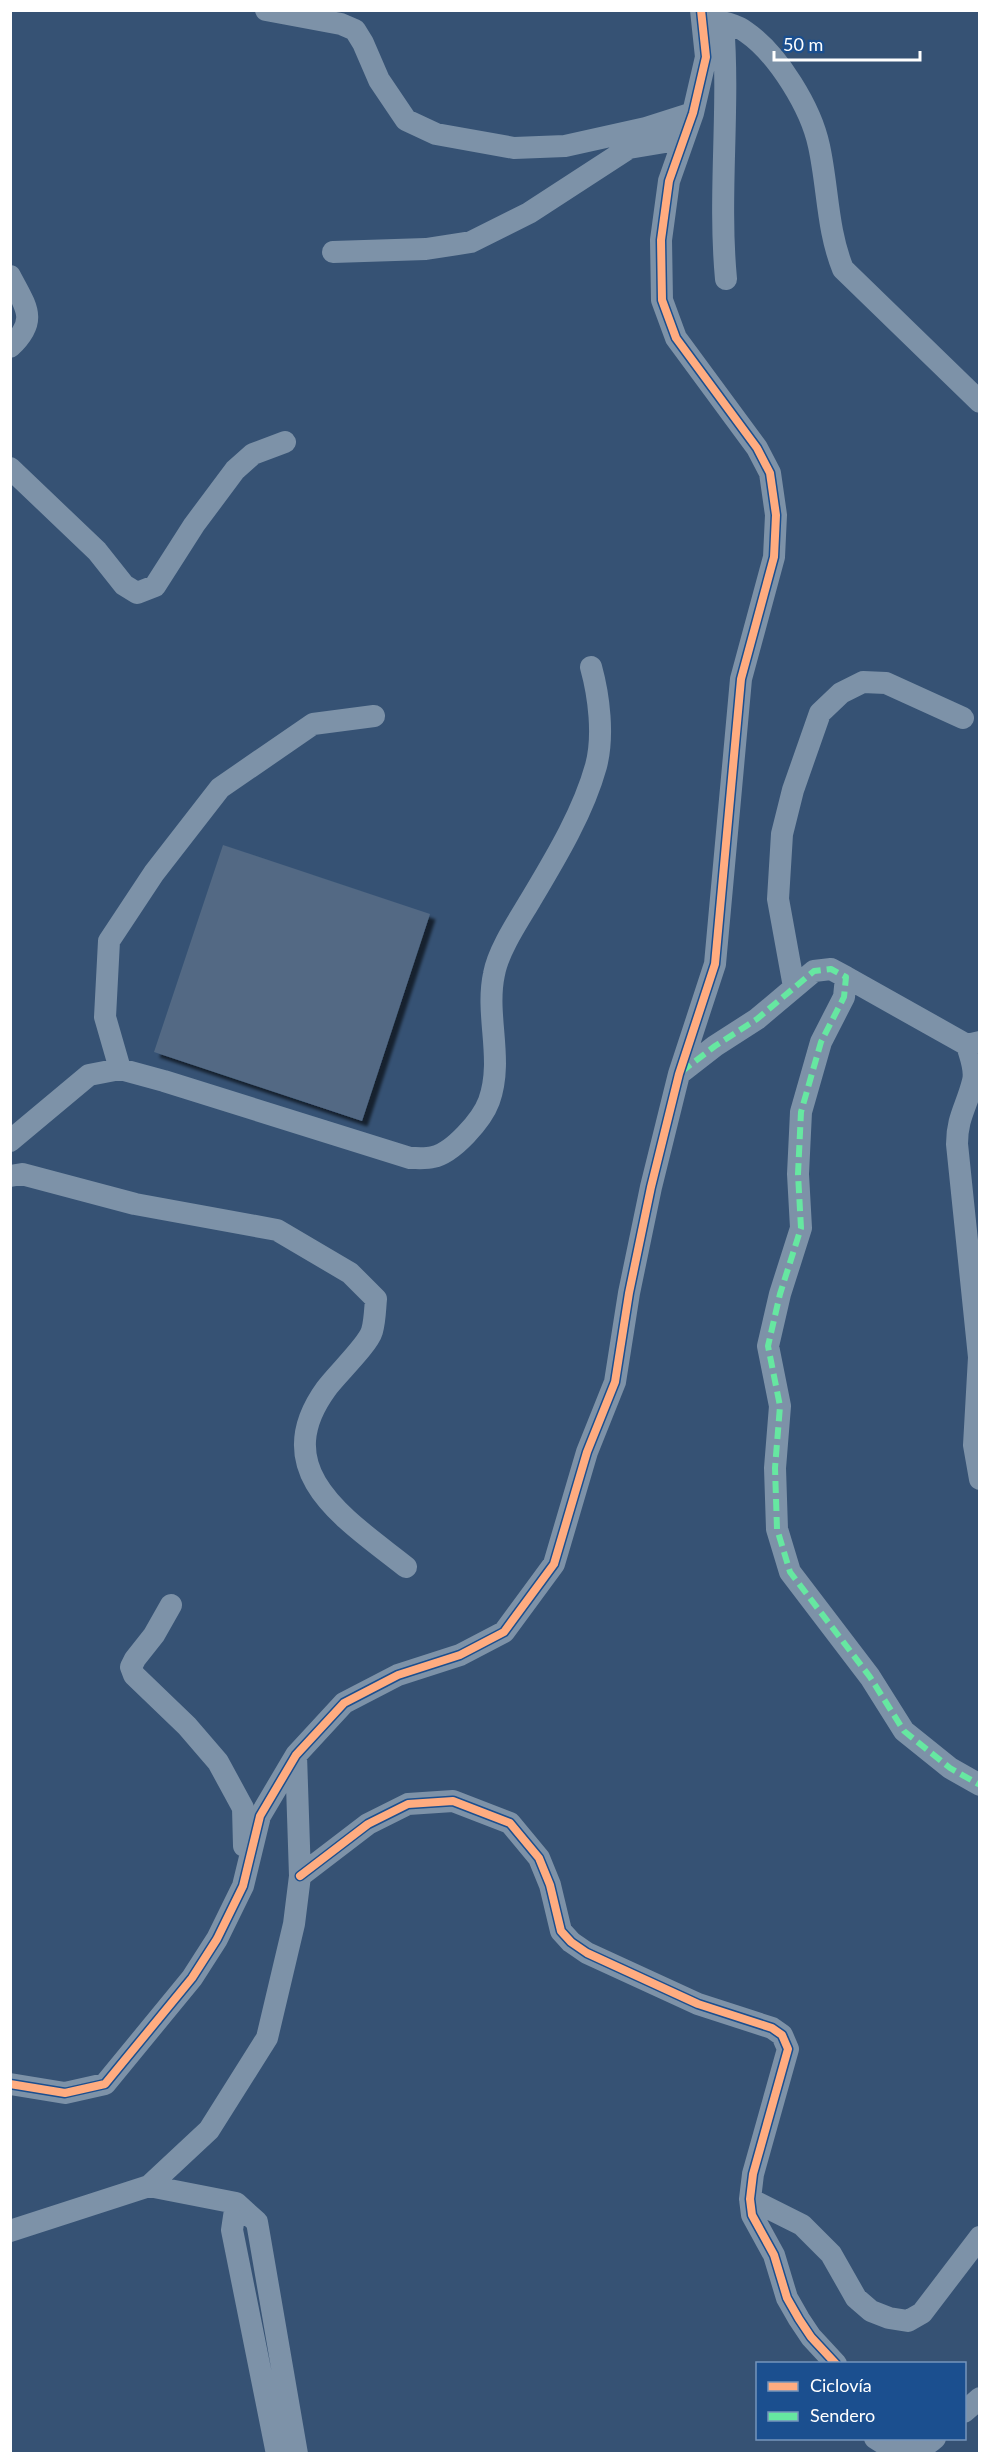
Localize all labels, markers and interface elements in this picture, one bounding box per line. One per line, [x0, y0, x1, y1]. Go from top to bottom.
scale bar [774, 24, 920, 62]
text: 50 m [783, 33, 823, 55]
legend [756, 2362, 966, 2440]
text: Ciclovía [810, 2374, 872, 2396]
text: Sendero [810, 2404, 875, 2426]

